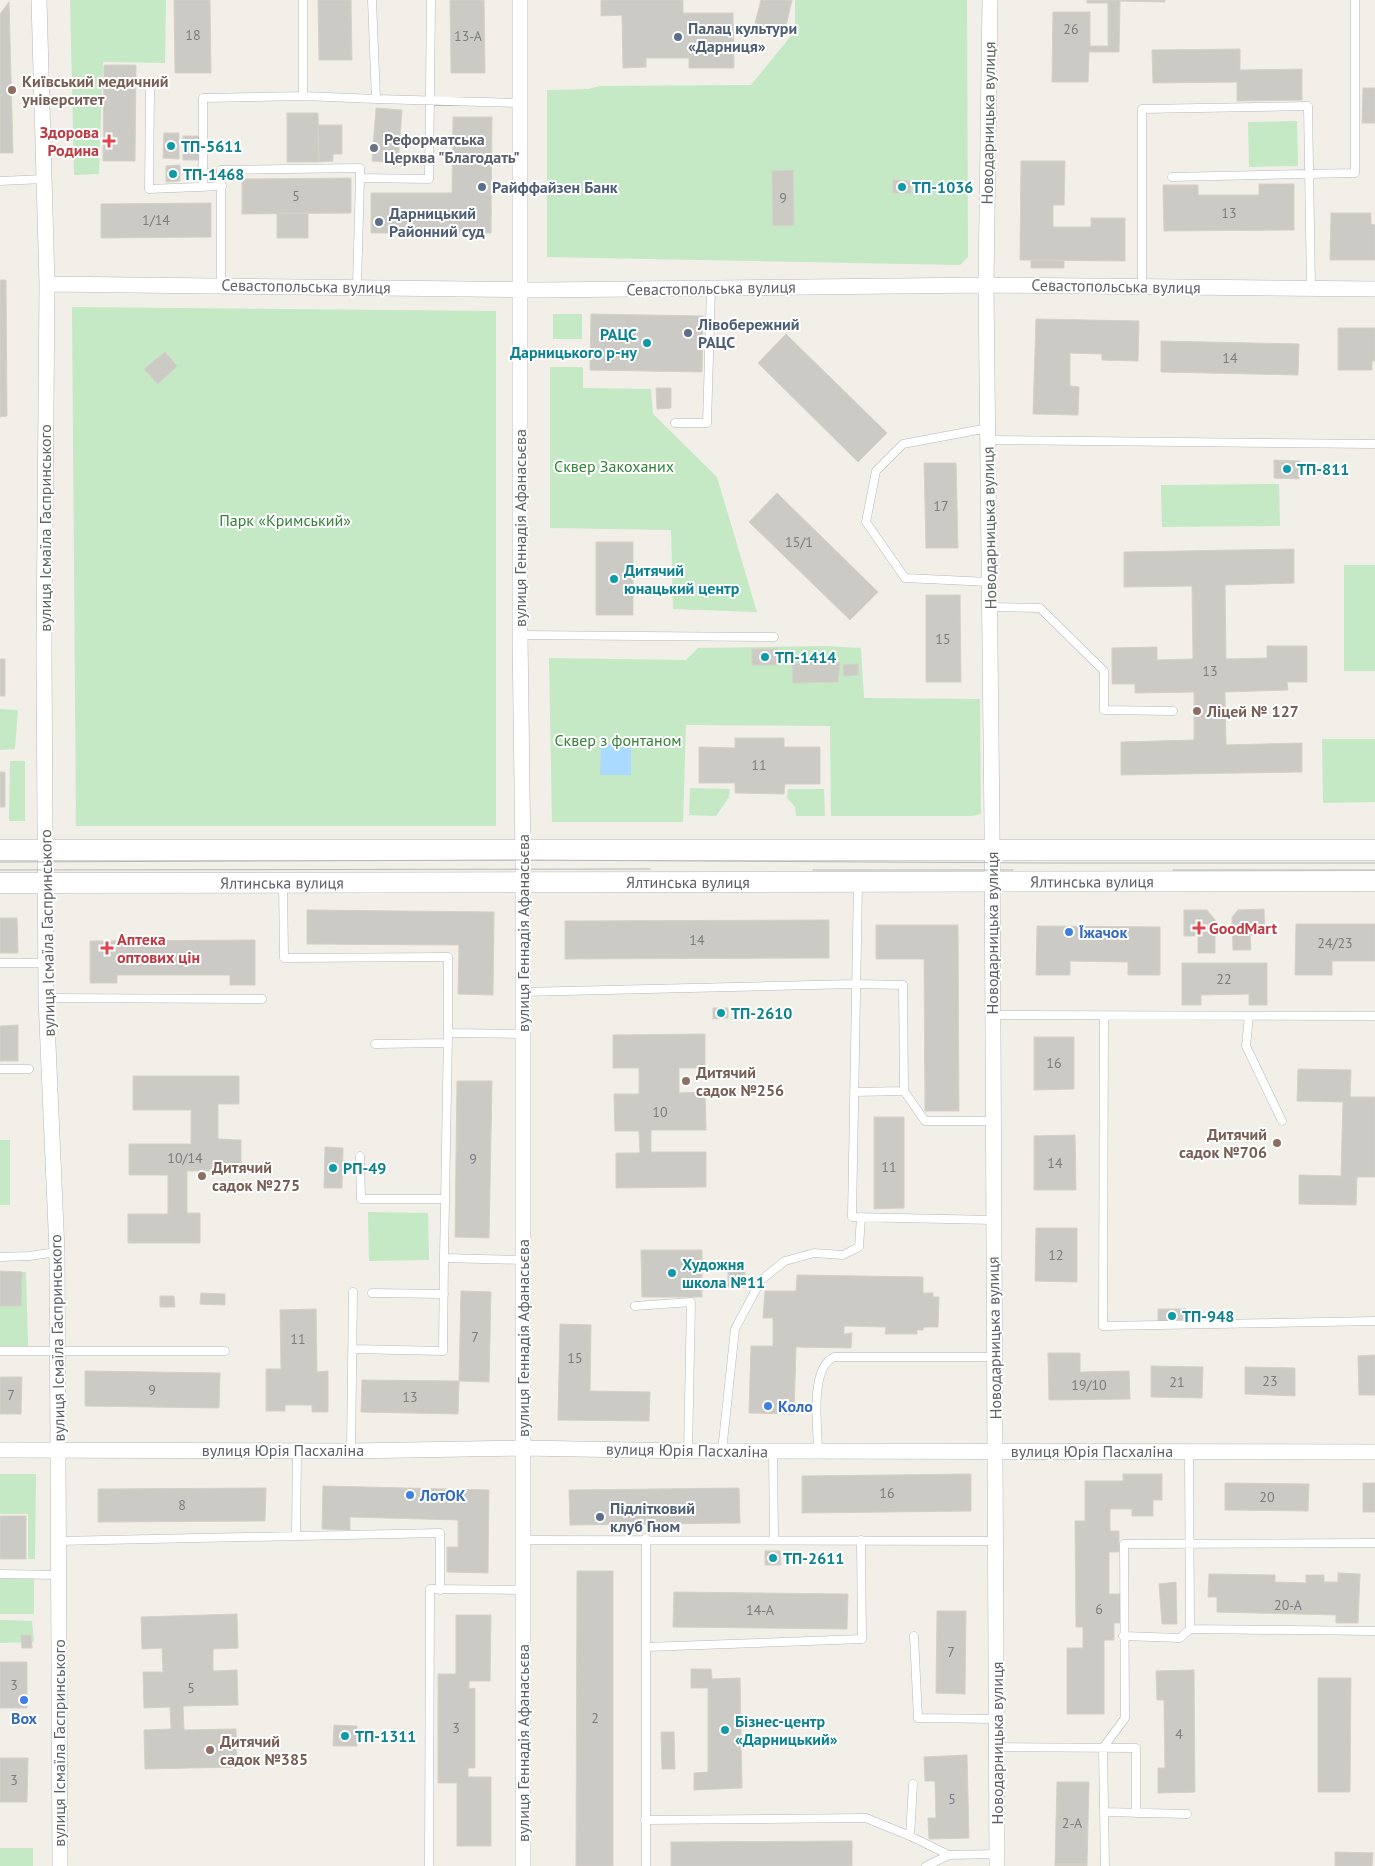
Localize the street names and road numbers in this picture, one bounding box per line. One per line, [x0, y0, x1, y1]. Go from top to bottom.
street label: Новодарницька вулиця [977, 41, 999, 205]
street label: Севастопольська вулиця [221, 275, 391, 297]
street label: Севастопольська вулиця [1031, 275, 1201, 297]
street label: Севастопольська вулиця [626, 277, 796, 299]
street label: вулиця Ісмаїла Гаспринського [35, 424, 55, 632]
street label: вулиця Геннадія Афанасьєва [510, 429, 530, 627]
street label: Новодарницька вулиця [978, 446, 1000, 610]
street label: вулиця Ісмаїла Гаспринського [35, 829, 59, 1037]
street label: вулиця Геннадія Афанасьєва [513, 834, 533, 1032]
street label: Новодарницька вулиця [982, 852, 1002, 1014]
street label: Ялтинська вулиця [1030, 871, 1154, 892]
street label: Ялтинська вулиця [220, 872, 344, 893]
street label: Ялтинська вулиця [626, 872, 750, 892]
street label: вулиця Ісмаїла Гаспринського [45, 1234, 69, 1442]
street label: вулиця Геннадія Афанасьєва [513, 1239, 533, 1437]
street label: Новодарницька вулиця [983, 1256, 1005, 1420]
street label: вулиця Юрія Пасхаліна [606, 1439, 768, 1461]
street label: вулиця Юрія Пасхаліна [202, 1440, 364, 1460]
street label: вулиця Юрія Пасхаліна [1011, 1441, 1173, 1461]
street label: вулиця Ісмаїла Гаспринського [49, 1639, 69, 1847]
street label: вулиця Геннадія Афанасьєва [513, 1644, 533, 1842]
street label: Новодарницька вулиця [987, 1662, 1007, 1824]

